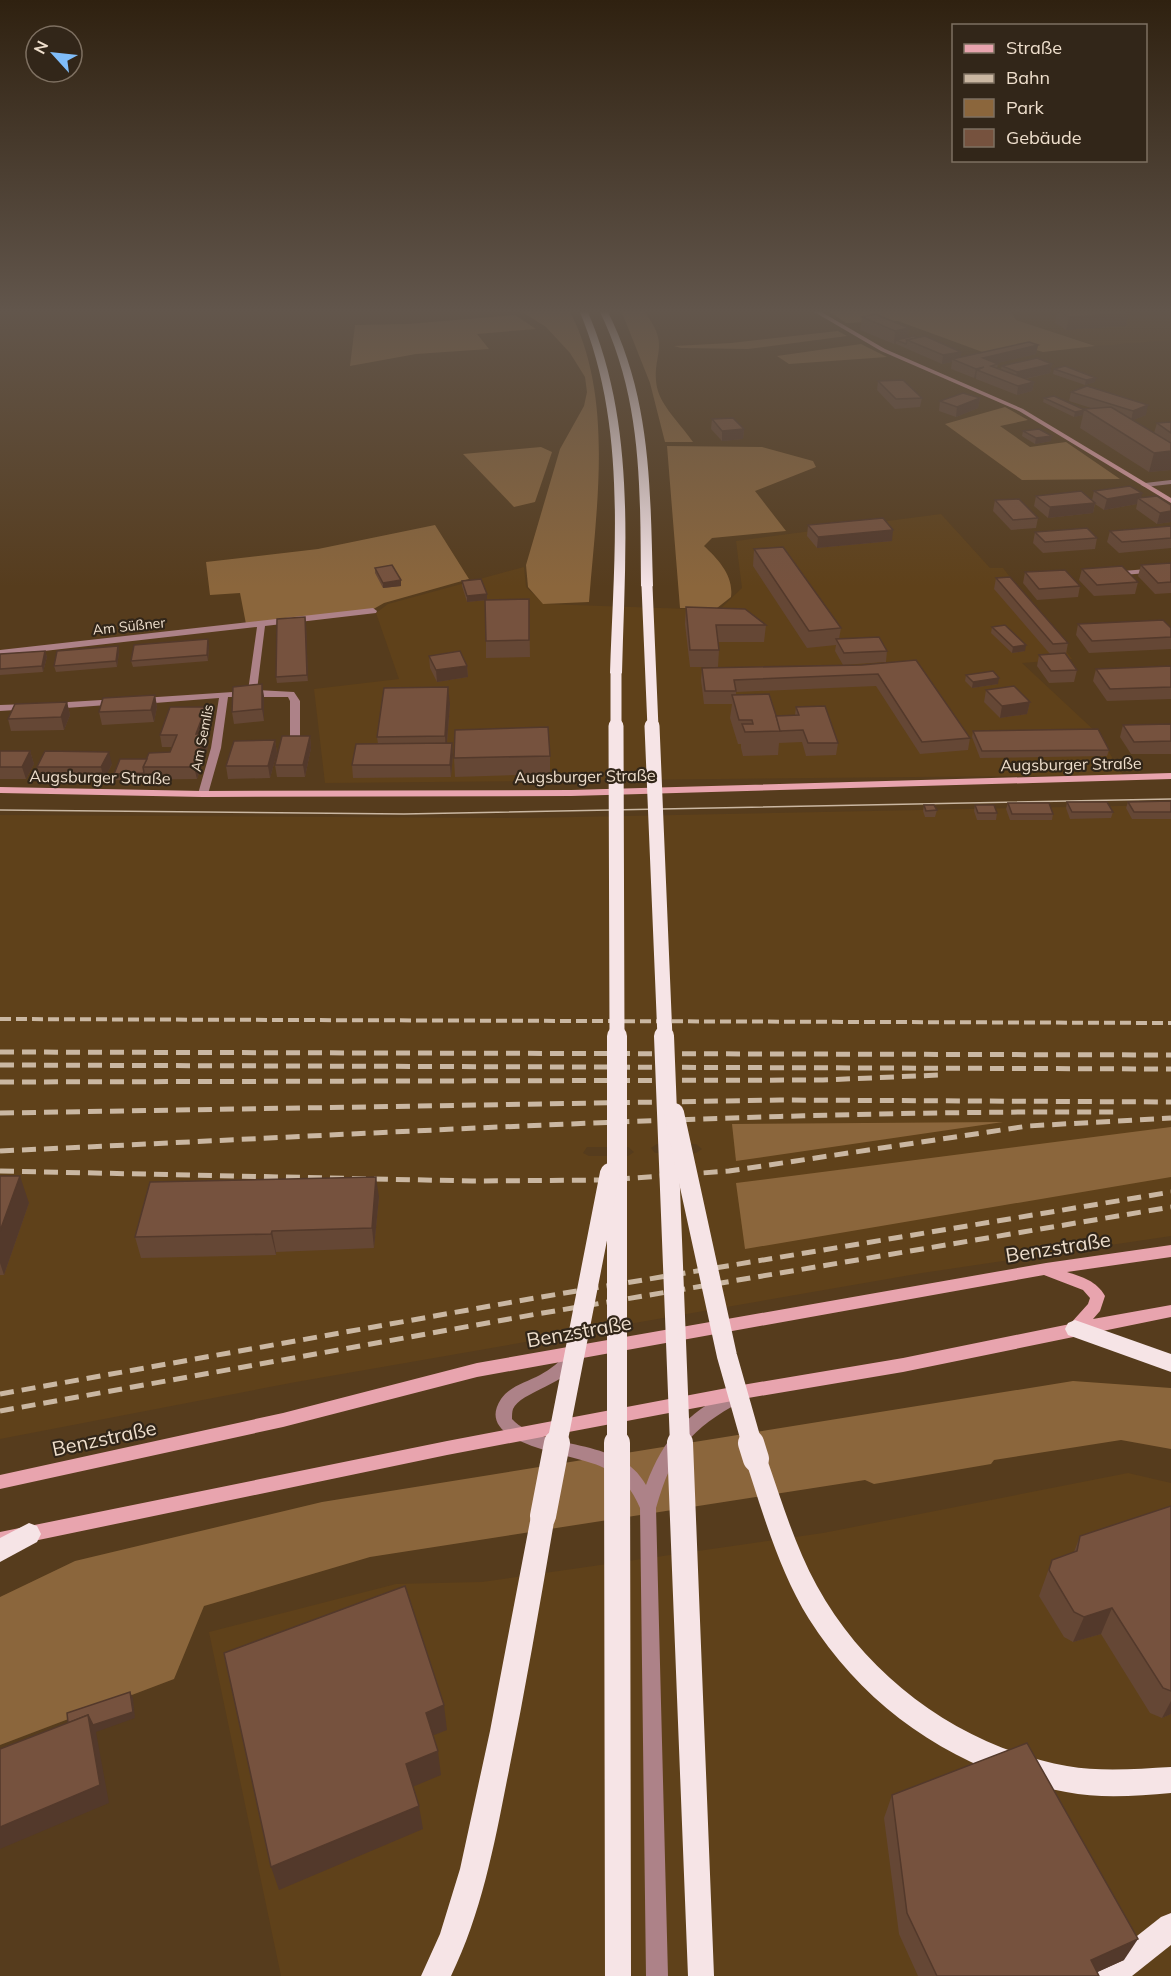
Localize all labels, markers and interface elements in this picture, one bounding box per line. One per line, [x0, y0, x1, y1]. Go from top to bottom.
north arrow [24, 24, 84, 84]
legend [952, 24, 1147, 162]
text: Straße [1006, 36, 1062, 59]
text: N [29, 37, 52, 57]
text: Bahn [1006, 66, 1050, 89]
text: Park [1006, 96, 1045, 119]
text: Gebäude [1006, 126, 1082, 149]
street label: Am Süßner [92, 613, 167, 639]
street label: Am Semlis [187, 703, 217, 773]
street label: Augsburger Straße [1000, 753, 1142, 775]
street label: Augsburger Straße [514, 765, 656, 787]
street label: Augsburger Straße [29, 766, 171, 788]
street label: Benzstraße [1004, 1226, 1112, 1268]
street label: Benzstraße [525, 1309, 633, 1353]
street label: Benzstraße [50, 1415, 158, 1461]

